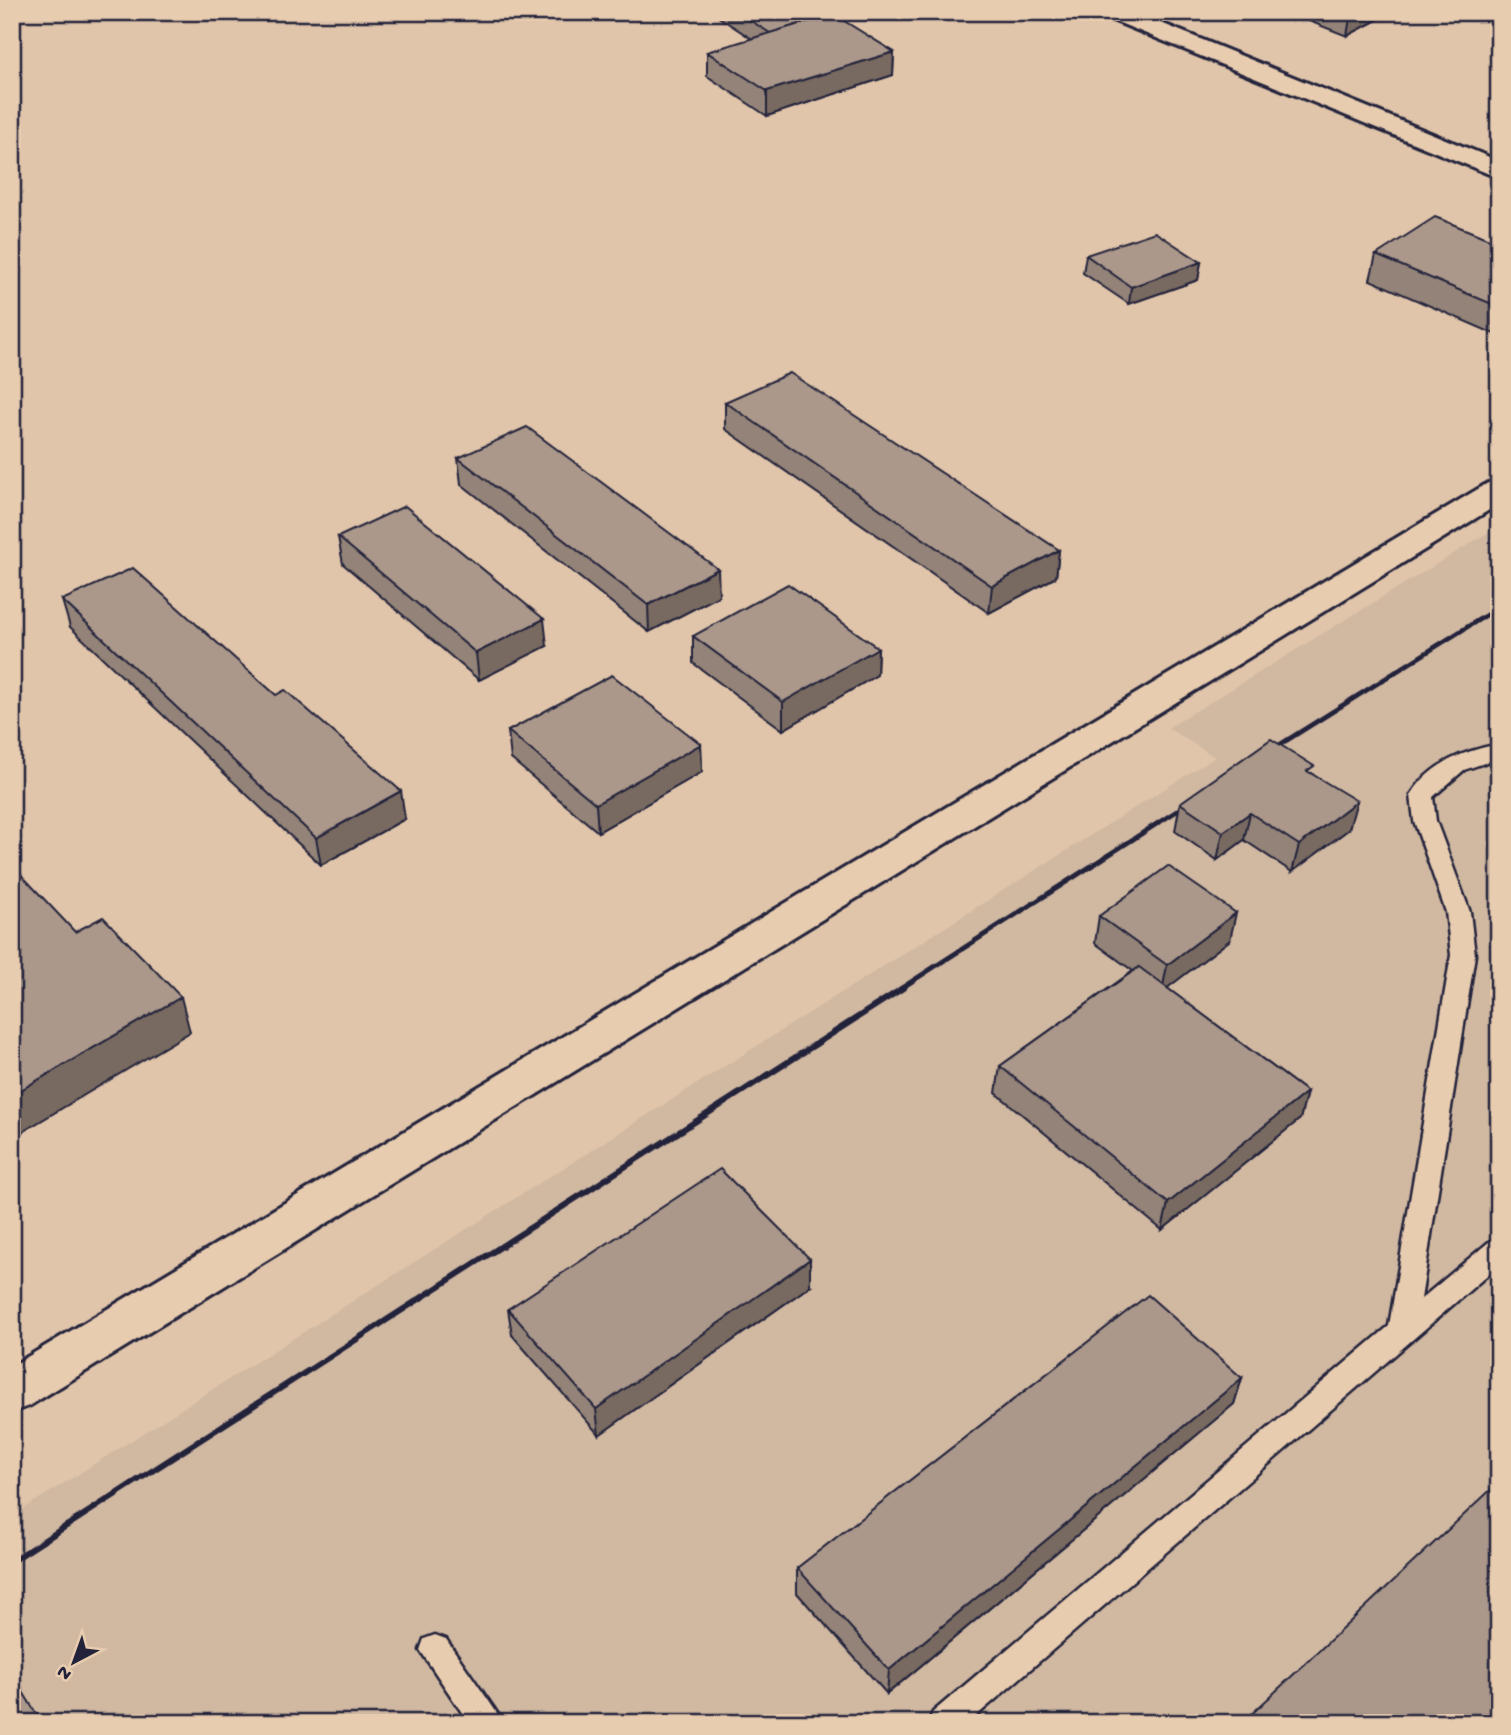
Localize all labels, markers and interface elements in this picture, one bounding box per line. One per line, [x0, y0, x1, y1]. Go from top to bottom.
north arrow [38, 1626, 108, 1696]
text: N [53, 1659, 77, 1685]

